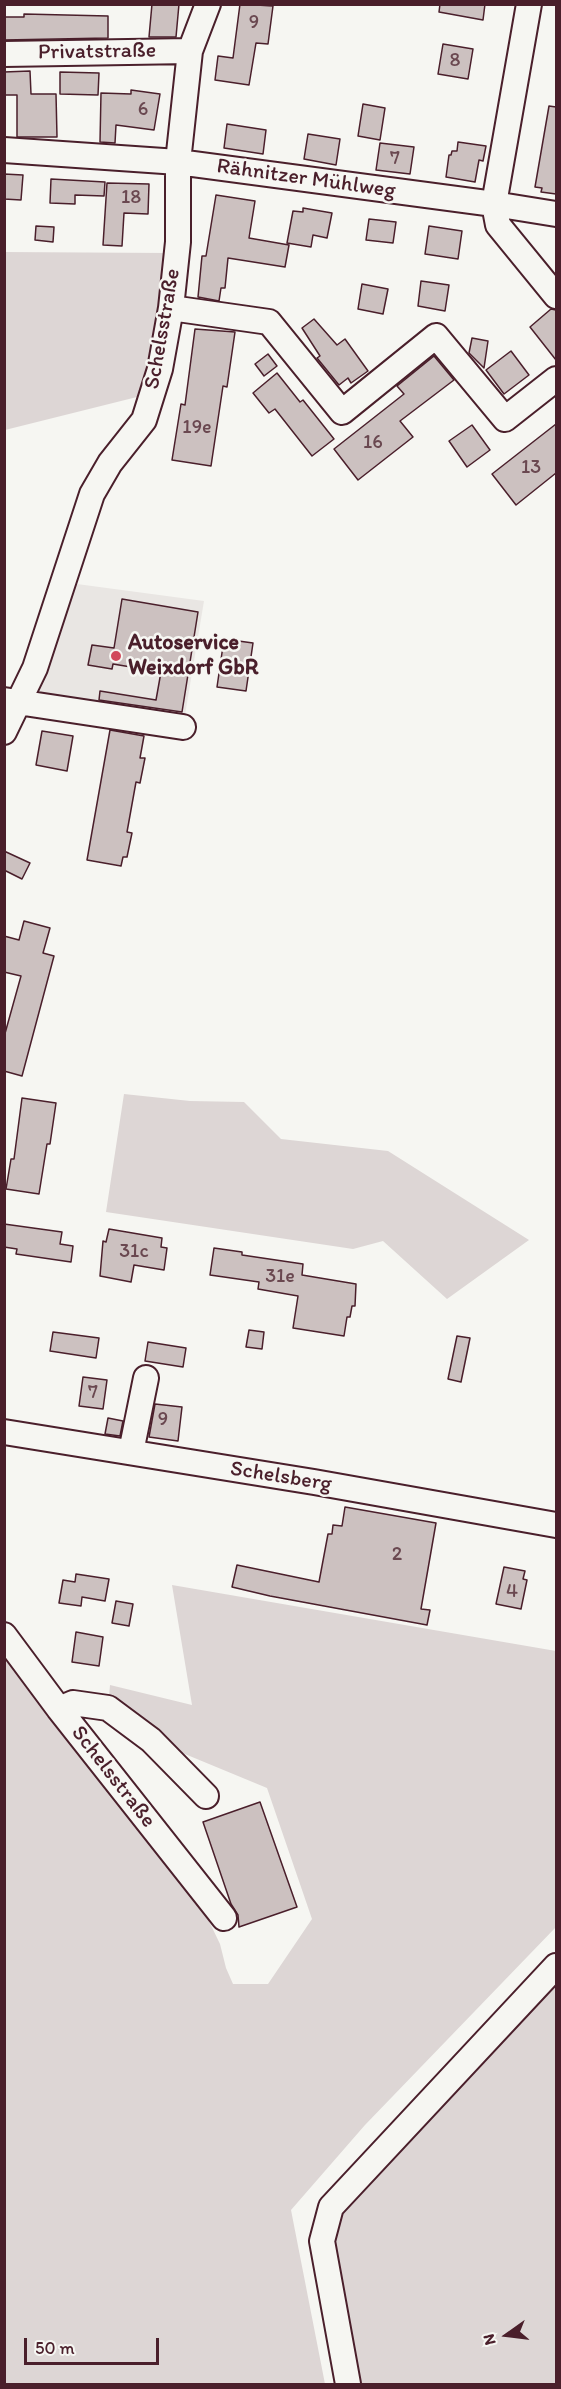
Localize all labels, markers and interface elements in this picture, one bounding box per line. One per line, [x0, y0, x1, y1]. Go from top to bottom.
house number: 9 [249, 11, 259, 35]
street label: Privatstraße [38, 38, 156, 66]
house number: 8 [450, 49, 460, 73]
house number: 6 [138, 98, 148, 122]
house number: 7 [390, 147, 400, 171]
street label: Rähnitzer Mühlweg [215, 153, 397, 205]
house number: 18 [121, 186, 141, 210]
street label: Schelsstraße [139, 267, 187, 391]
house number: 19e [182, 416, 212, 440]
house number: 16 [363, 431, 383, 455]
house number: 13 [521, 456, 541, 480]
place label: Autoservice Weixdorf GbR [128, 630, 258, 682]
marker: Autoservice Weixdorf GbR [109, 649, 123, 663]
house number: 31c [119, 1240, 149, 1264]
house number: 31e [265, 1265, 295, 1289]
house number: 7 [88, 1381, 98, 1405]
house number: 9 [158, 1408, 168, 1432]
street label: Schelsberg [228, 1456, 334, 1498]
house number: 2 [392, 1543, 402, 1567]
house number: 4 [506, 1580, 518, 1604]
street label: Schelsstraße [65, 1721, 161, 1833]
north arrow [477, 2305, 537, 2365]
scale bar [27, 2326, 162, 2364]
text: N [479, 2332, 500, 2347]
text: 50 m [35, 2337, 75, 2359]

